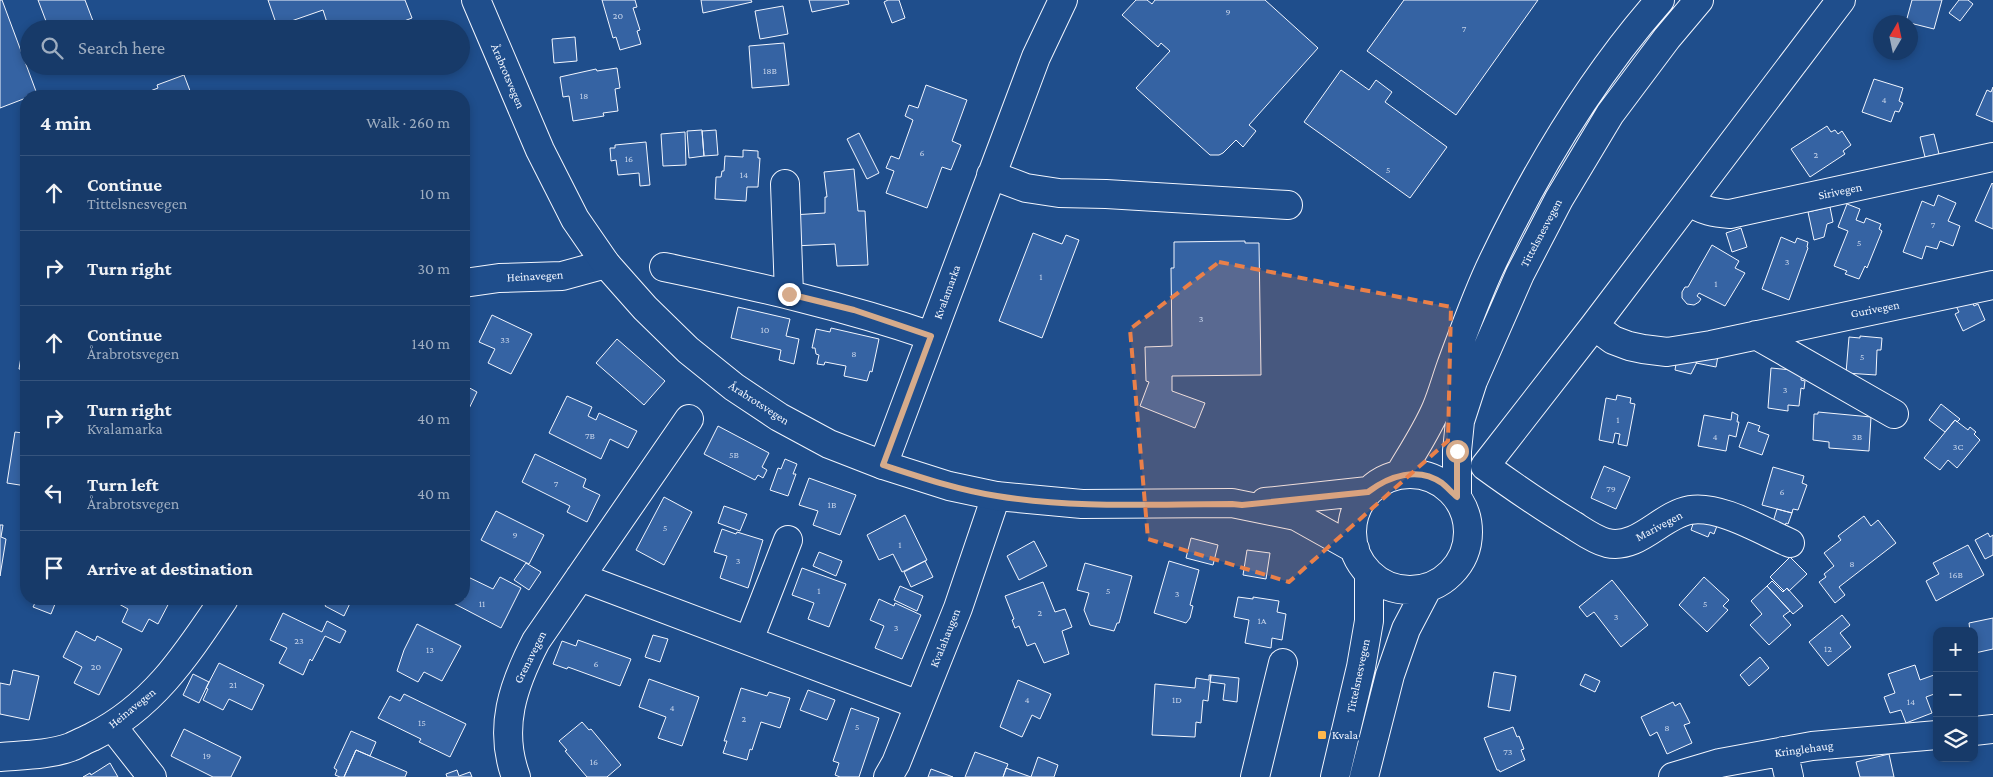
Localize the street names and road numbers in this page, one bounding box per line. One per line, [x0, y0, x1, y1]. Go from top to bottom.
street label: Årabrotsvegen [488, 41, 528, 111]
street label: Sirivegen [1817, 179, 1864, 202]
street label: Tittelsnesvegen [1517, 196, 1565, 269]
street label: Kvalamarka [931, 263, 963, 321]
street label: Heinavegen [506, 268, 564, 284]
street label: Gurivegen [1849, 297, 1901, 321]
street label: Årabrotsvegen [726, 378, 792, 428]
street label: Marivegen [1633, 508, 1685, 544]
street label: Kvalahaugen [927, 606, 963, 669]
street label: Grenavegen [511, 628, 549, 686]
street label: Tittelsnesvegen [1343, 637, 1373, 714]
street label: Heinavegen [106, 684, 159, 731]
street label: Kringlehaug [1774, 738, 1834, 760]

